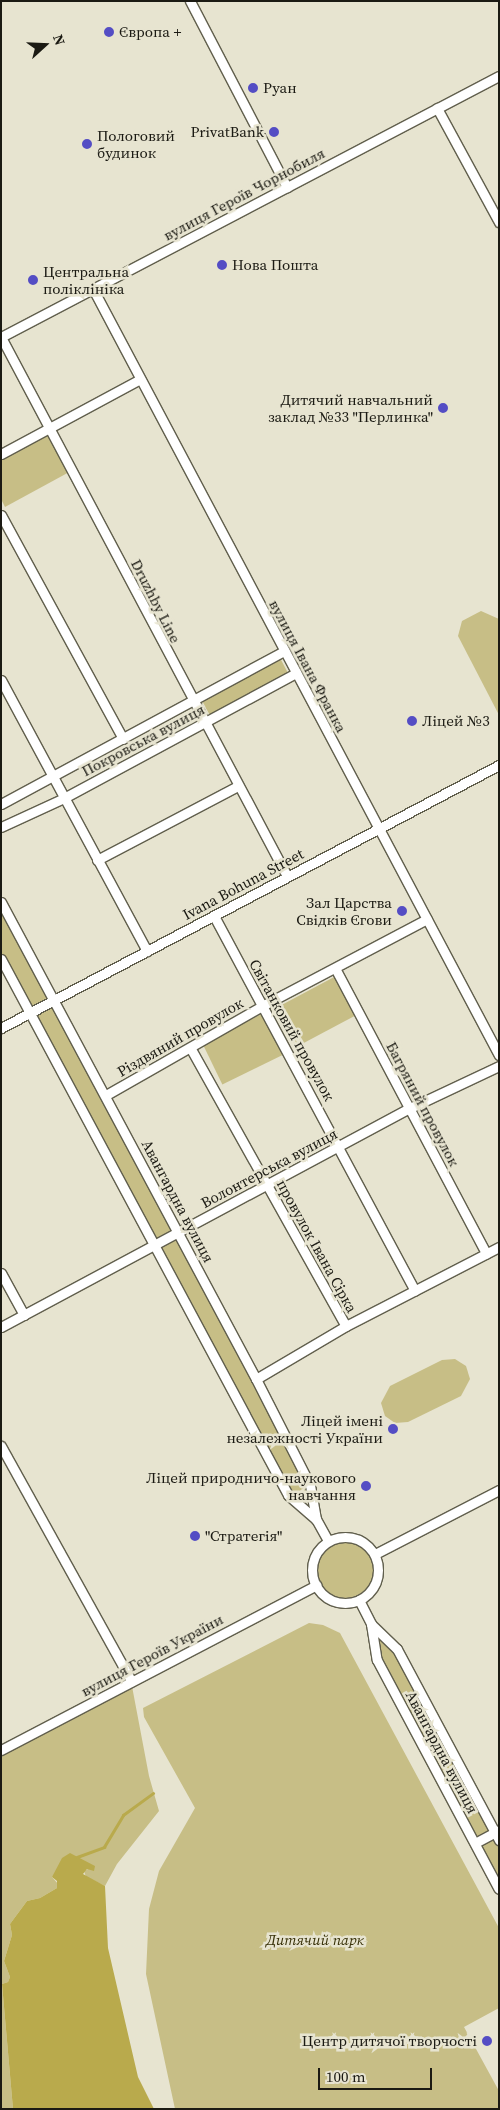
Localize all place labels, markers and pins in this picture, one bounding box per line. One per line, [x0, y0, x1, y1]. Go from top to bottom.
place label: Європа + [119, 23, 181, 41]
marker: Європа + [103, 26, 115, 38]
place label: Руан [263, 79, 297, 97]
marker: Руан [247, 82, 259, 94]
place label: PrivatBank [191, 123, 264, 141]
place label: Пологовий будинок [97, 126, 175, 161]
marker: PrivatBank [268, 126, 280, 138]
marker: Пологовий будинок [81, 138, 93, 150]
place label: Нова Пошта [232, 256, 318, 274]
marker: Нова Пошта [216, 259, 228, 271]
place label: Центральна поліклініка [43, 262, 129, 297]
marker: Центральна поліклініка [27, 274, 39, 286]
place label: Дитячий навчальний заклад №33 "Перлинка" [268, 390, 433, 425]
marker: Дитячий навчальний заклад №33 "Перлинка" [437, 402, 449, 414]
place label: Ліцей №3 [422, 712, 490, 730]
marker: Ліцей №3 [406, 715, 418, 727]
place label: Зал Царства Свідків Єгови [296, 893, 392, 928]
marker: Зал Царства Свідків Єгови [396, 905, 408, 917]
place label: Ліцей імені незалежності України [226, 1411, 383, 1446]
marker: Ліцей імені незалежності України [387, 1423, 399, 1435]
place label: Ліцей природничо-наукового навчання [146, 1468, 356, 1503]
marker: Ліцей природничо-наукового навчання [360, 1480, 372, 1492]
place label: "Стратегія" [205, 1527, 282, 1545]
marker: "Стратегія" [189, 1530, 201, 1542]
place label: Центр дитячої творчості [302, 2032, 477, 2050]
marker: Центр дитячої творчості [481, 2035, 493, 2047]

